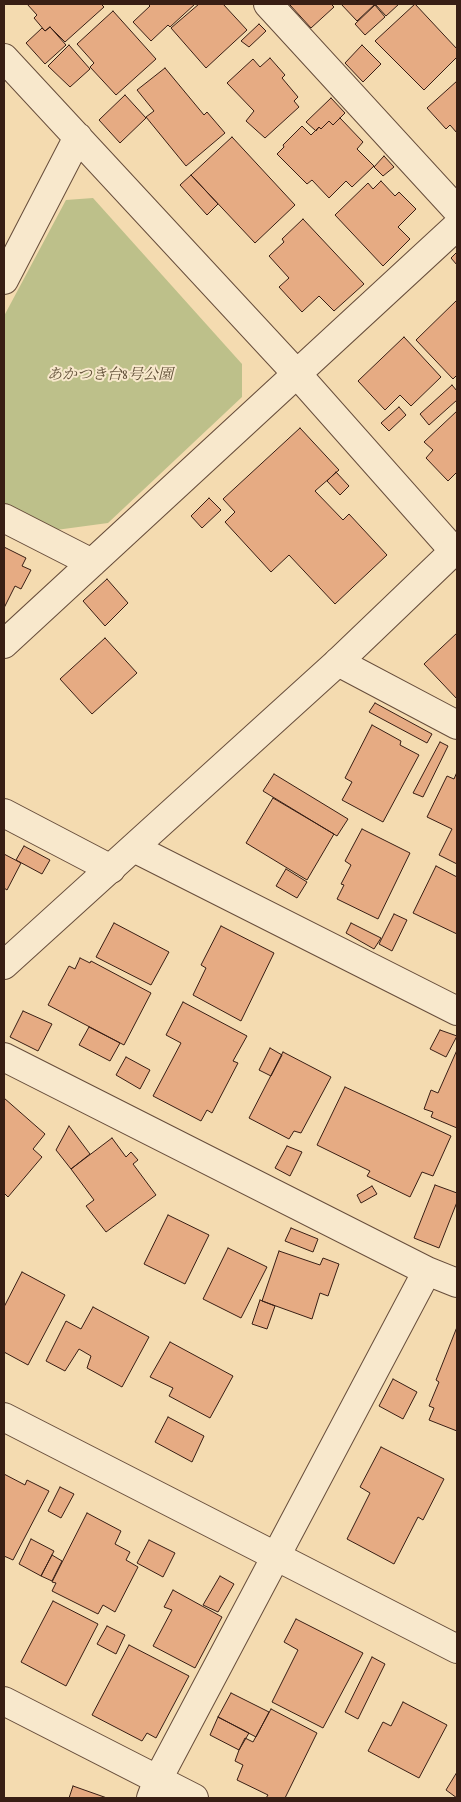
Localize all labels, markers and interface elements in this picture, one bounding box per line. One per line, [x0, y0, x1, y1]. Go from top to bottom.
park label: あかつき台8号公園 [47, 367, 173, 385]

